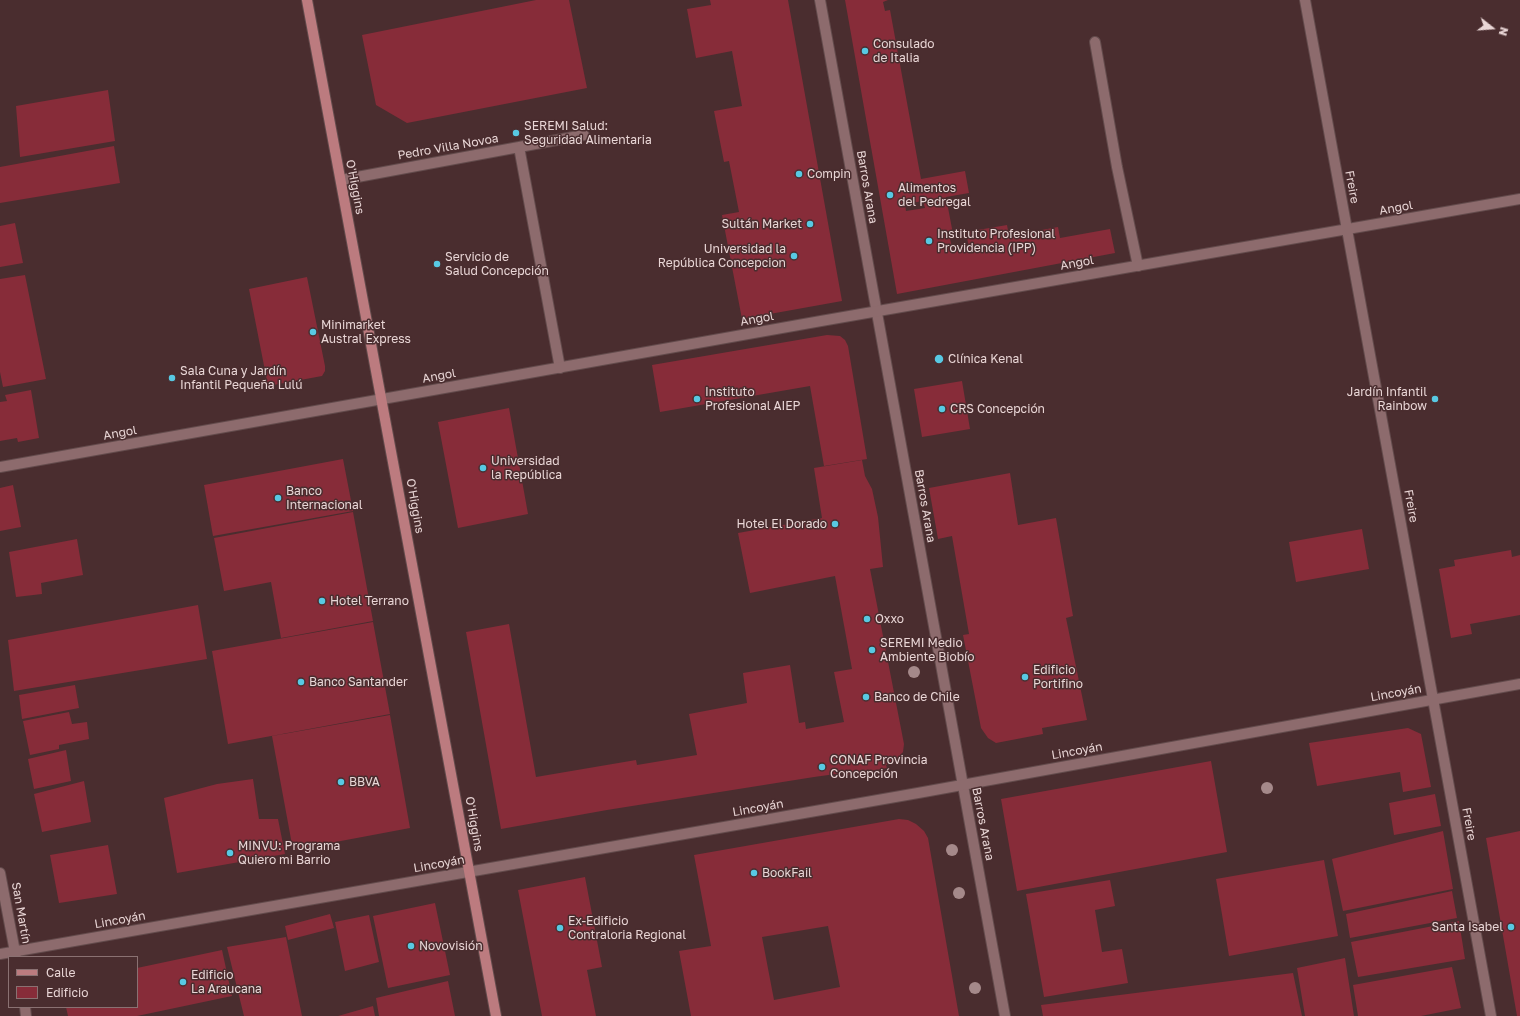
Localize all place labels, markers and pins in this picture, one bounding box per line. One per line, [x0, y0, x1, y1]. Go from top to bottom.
place label: Consulado de Italia [873, 37, 935, 65]
marker: Consulado de Italia [860, 46, 870, 56]
place label: SEREMI Salud: Seguridad Alimentaria [524, 119, 652, 147]
marker: SEREMI Salud: Seguridad Alimentaria [511, 128, 521, 138]
place label: Compin [807, 167, 851, 181]
marker: Compin [794, 169, 804, 179]
place label: Alimentos del Pedregal [898, 181, 971, 209]
marker: Alimentos del Pedregal [885, 190, 895, 200]
place label: Sultán Market [721, 217, 802, 231]
marker: Sultán Market [805, 219, 815, 229]
place label: Instituto Profesional Providencia (IPP) [937, 227, 1055, 255]
marker: Instituto Profesional Providencia (IPP) [924, 236, 934, 246]
place label: Universidad la República Concepcion [658, 242, 786, 270]
place label: Servicio de Salud Concepción [445, 250, 549, 278]
marker: Universidad la República Concepcion [789, 251, 799, 261]
marker: Servicio de Salud Concepción [432, 259, 442, 269]
place label: Minimarket Austral Express [321, 318, 411, 346]
marker: Minimarket Austral Express [308, 327, 318, 337]
place label: Clínica Kenal [948, 352, 1023, 366]
marker: Clínica Kenal [933, 353, 945, 365]
place label: Sala Cuna y Jardín Infantil Pequeña Lulú [180, 364, 303, 392]
marker: Sala Cuna y Jardín Infantil Pequeña Lulú [167, 373, 177, 383]
place label: Instituto Profesional AIEP [705, 385, 800, 413]
place label: Jardín Infantil Rainbow [1347, 385, 1427, 413]
marker: Instituto Profesional AIEP [692, 394, 702, 404]
marker: Jardín Infantil Rainbow [1430, 394, 1440, 404]
place label: CRS Concepción [950, 402, 1045, 416]
marker: CRS Concepción [937, 404, 947, 414]
place label: Universidad la República [491, 454, 562, 482]
marker: Universidad la República [478, 463, 488, 473]
place label: Banco Internacional [286, 484, 363, 512]
marker: Banco Internacional [273, 493, 283, 503]
place label: Hotel El Dorado [736, 517, 827, 531]
marker: Hotel El Dorado [830, 519, 840, 529]
place label: Hotel Terrano [330, 594, 409, 608]
marker: Hotel Terrano [317, 596, 327, 606]
place label: Oxxo [875, 612, 904, 626]
marker: Oxxo [862, 614, 872, 624]
place label: SEREMI Medio Ambiente Biobío [880, 636, 974, 664]
marker: SEREMI Medio Ambiente Biobío [867, 645, 877, 655]
place label: Edificio Portifino [1033, 663, 1083, 691]
marker: Edificio Portifino [1020, 672, 1030, 682]
place label: Banco Santander [309, 675, 408, 689]
marker: Banco Santander [296, 677, 306, 687]
place label: Banco de Chile [874, 690, 960, 704]
marker: Banco de Chile [861, 692, 871, 702]
place label: CONAF Provincia Concepción [830, 753, 928, 781]
marker: CONAF Provincia Concepción [817, 762, 827, 772]
place label: BBVA [349, 775, 380, 789]
marker: BBVA [336, 777, 346, 787]
place label: MINVU: Programa Quiero mi Barrio [238, 839, 340, 867]
marker: MINVU: Programa Quiero mi Barrio [225, 848, 235, 858]
place label: BookFail [762, 866, 812, 880]
marker: BookFail [749, 868, 759, 878]
place label: Ex-Edificio Contraloria Regional [568, 914, 686, 942]
place label: Santa Isabel [1432, 920, 1503, 934]
marker: Santa Isabel [1506, 922, 1516, 932]
marker: Ex-Edificio Contraloria Regional [555, 923, 565, 933]
place label: Novovisión [419, 939, 483, 953]
marker: Novovisión [406, 941, 416, 951]
place label: Edificio La Araucana [191, 968, 262, 996]
marker: Edificio La Araucana [178, 977, 188, 987]

